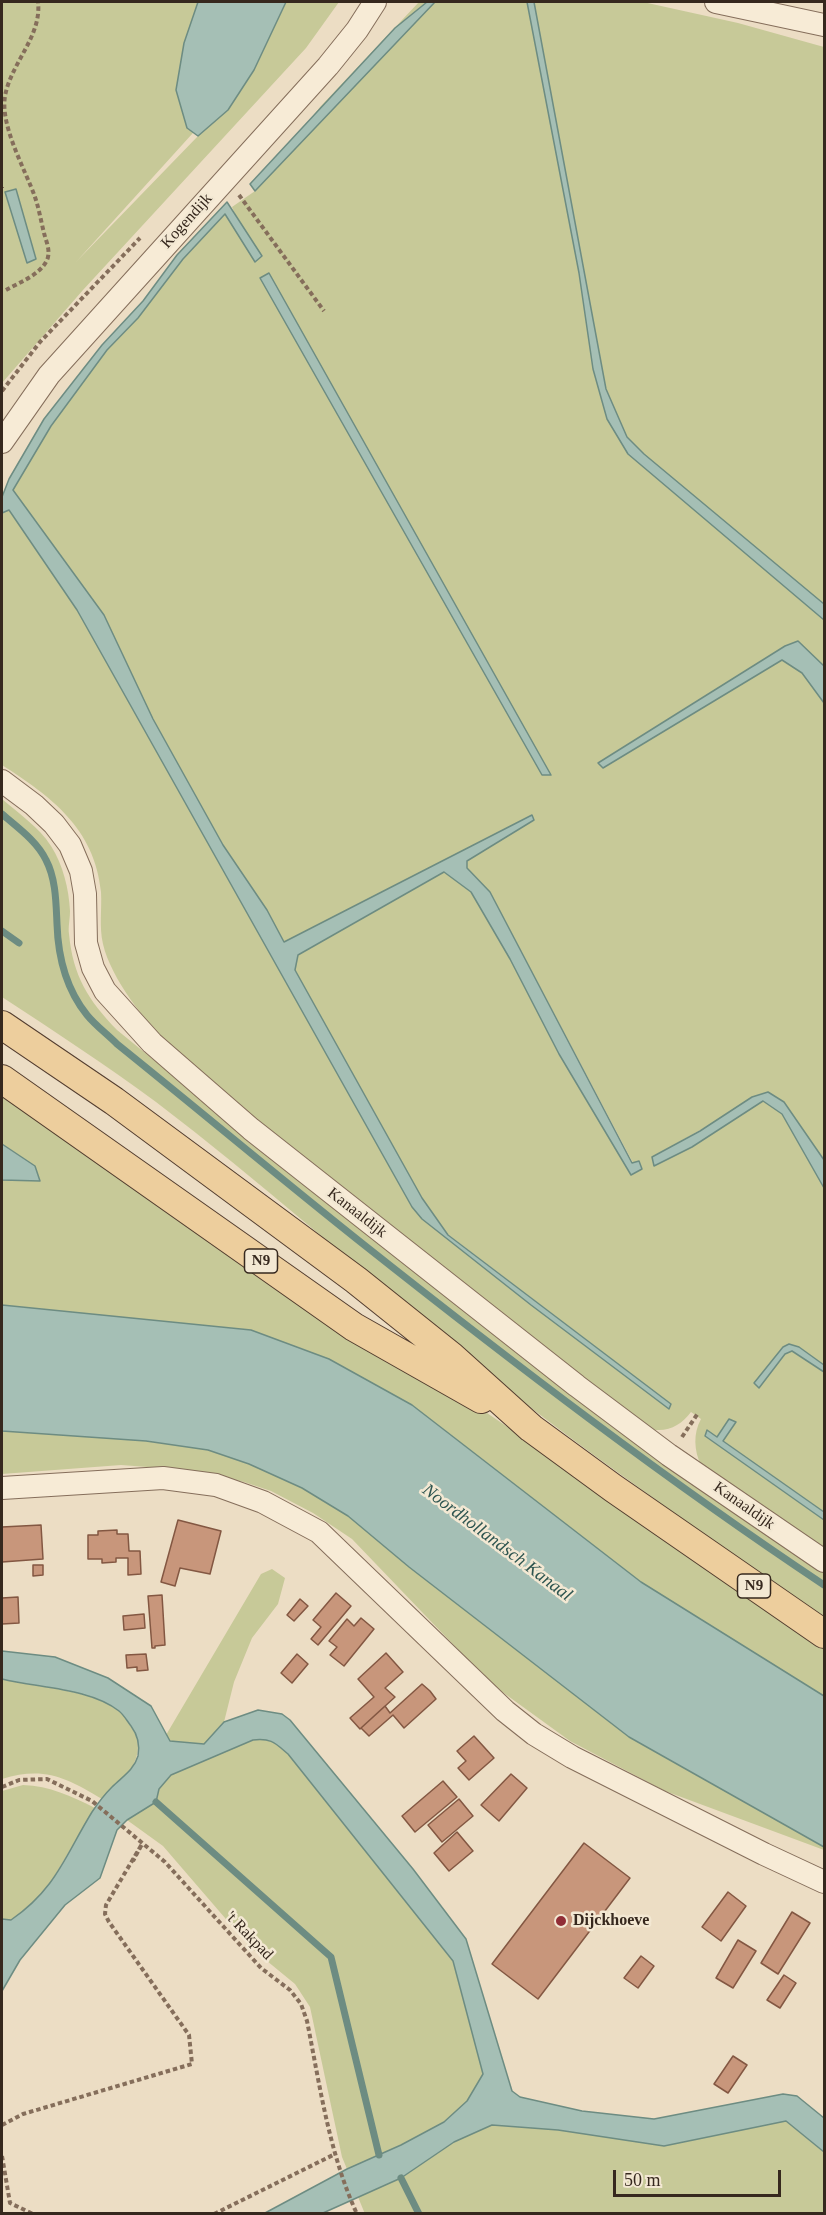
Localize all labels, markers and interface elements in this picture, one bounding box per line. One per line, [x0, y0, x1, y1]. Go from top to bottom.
street label: Kogendijk [157, 189, 217, 253]
street label: Kanaaldijk [323, 1184, 391, 1242]
road number: N9 [244, 1249, 278, 1273]
street label: Kanaaldijk [710, 1478, 778, 1534]
water label: Noordhollandsch Kanaal [418, 1480, 576, 1606]
road number: N9 [738, 1574, 771, 1598]
street label: 't Rakpad [221, 1908, 277, 1964]
place label: Dijckhoeve [573, 1911, 649, 1931]
marker: Dijckhoeve [554, 1914, 568, 1928]
scale bar [616, 2158, 784, 2196]
text: 50 m [624, 2170, 661, 2190]

